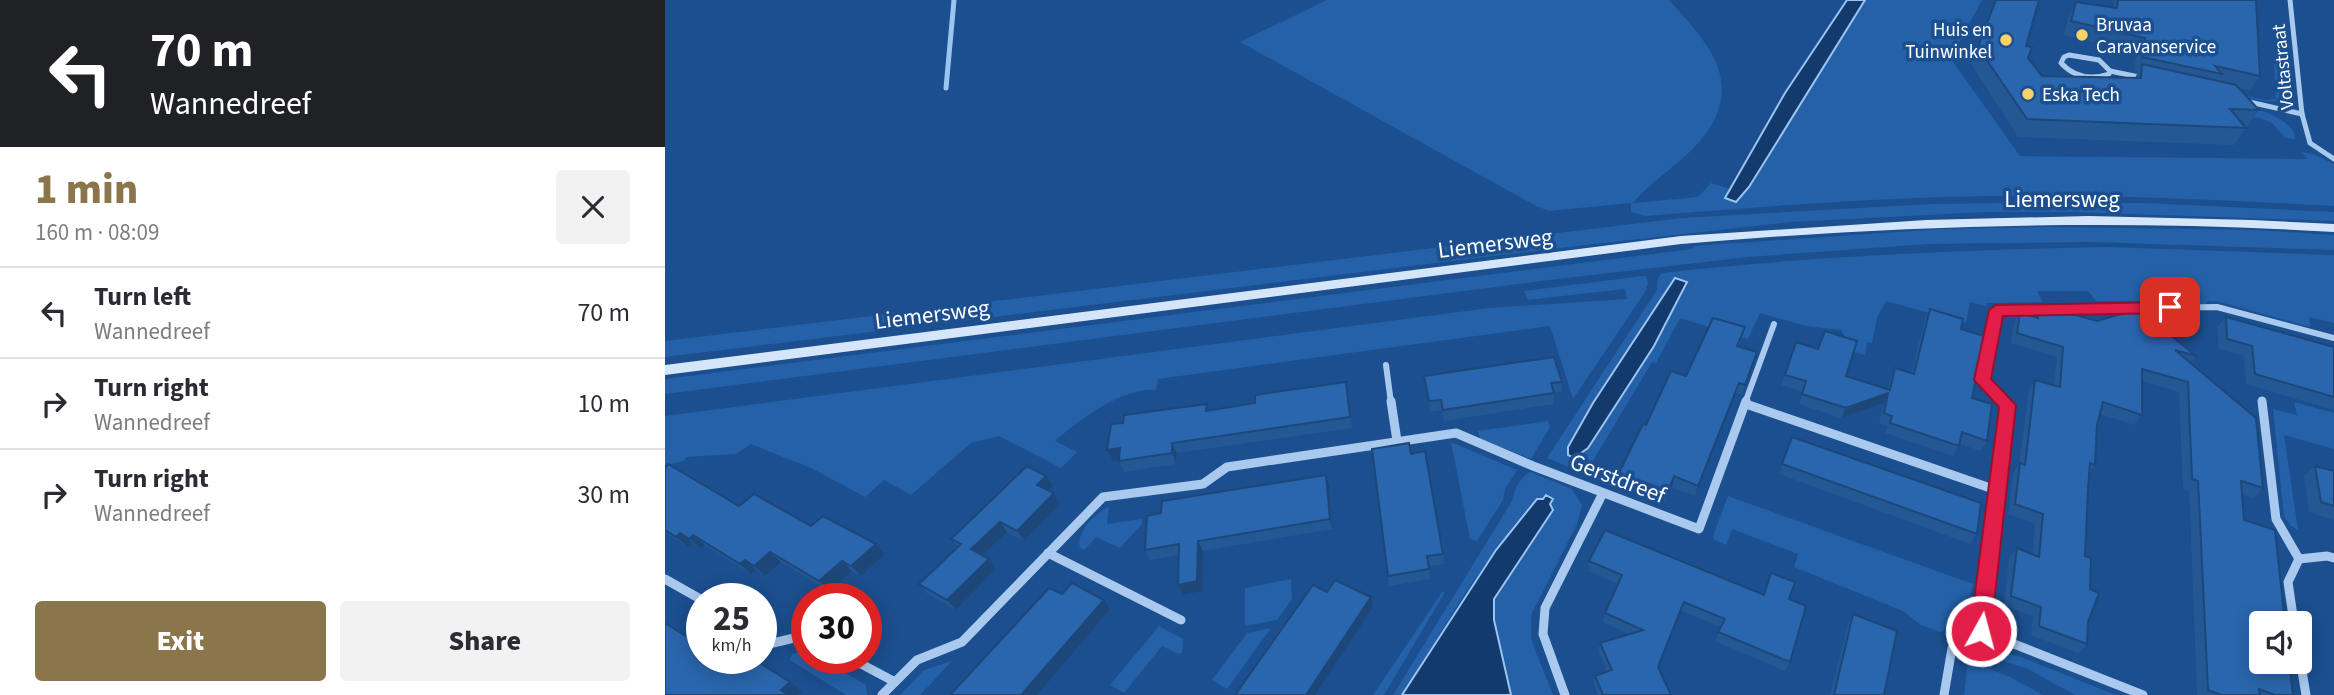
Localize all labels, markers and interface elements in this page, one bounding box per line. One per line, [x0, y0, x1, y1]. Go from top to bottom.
place label: Bruvaa Caravanservice [2096, 12, 2216, 61]
text: 70 m [150, 16, 254, 86]
place label: Huis en Tuinwinkel [1905, 17, 1992, 66]
street label: Voltastraat [2266, 22, 2301, 111]
marker: Bruvaa Caravanservice [2074, 27, 2090, 43]
icon: left [35, 28, 126, 119]
marker: Huis en Tuinwinkel [1998, 32, 2014, 48]
text: Wannedreef [150, 81, 311, 127]
place label: Eska Tech [2042, 82, 2120, 109]
marker: Eska Tech [2020, 86, 2036, 102]
text: 1 min [35, 160, 138, 220]
button: close [556, 170, 630, 244]
street label: Liemersweg [2004, 183, 2120, 216]
text: 160 m · 08:09 [35, 216, 159, 249]
street label: Liemersweg [1436, 220, 1555, 267]
pin [2140, 277, 2200, 337]
text: Turn left [94, 278, 191, 315]
icon: arrive [2151, 288, 2189, 326]
street label: Liemersweg [873, 291, 992, 338]
icon: left [35, 294, 73, 332]
text: 70 m [577, 294, 630, 331]
text: Wannedreef [94, 315, 210, 348]
text: Turn right [94, 369, 209, 406]
icon: right [35, 385, 73, 423]
text: 10 m [577, 385, 630, 422]
text: Wannedreef [94, 406, 210, 439]
street label: Gerstdreef [1565, 445, 1672, 512]
text: Turn right [94, 460, 209, 497]
icon: right [35, 476, 73, 514]
text: 30 m [577, 476, 630, 513]
text: Wannedreef [94, 497, 210, 530]
speed limit sign: 30 [791, 583, 882, 674]
text: 25 [713, 594, 750, 644]
position arrow [1944, 594, 2018, 668]
button: Exit [35, 601, 326, 681]
button: Share [340, 601, 630, 681]
map controls [2249, 611, 2312, 674]
button: sound [2249, 611, 2312, 674]
text: km/h [712, 633, 751, 658]

